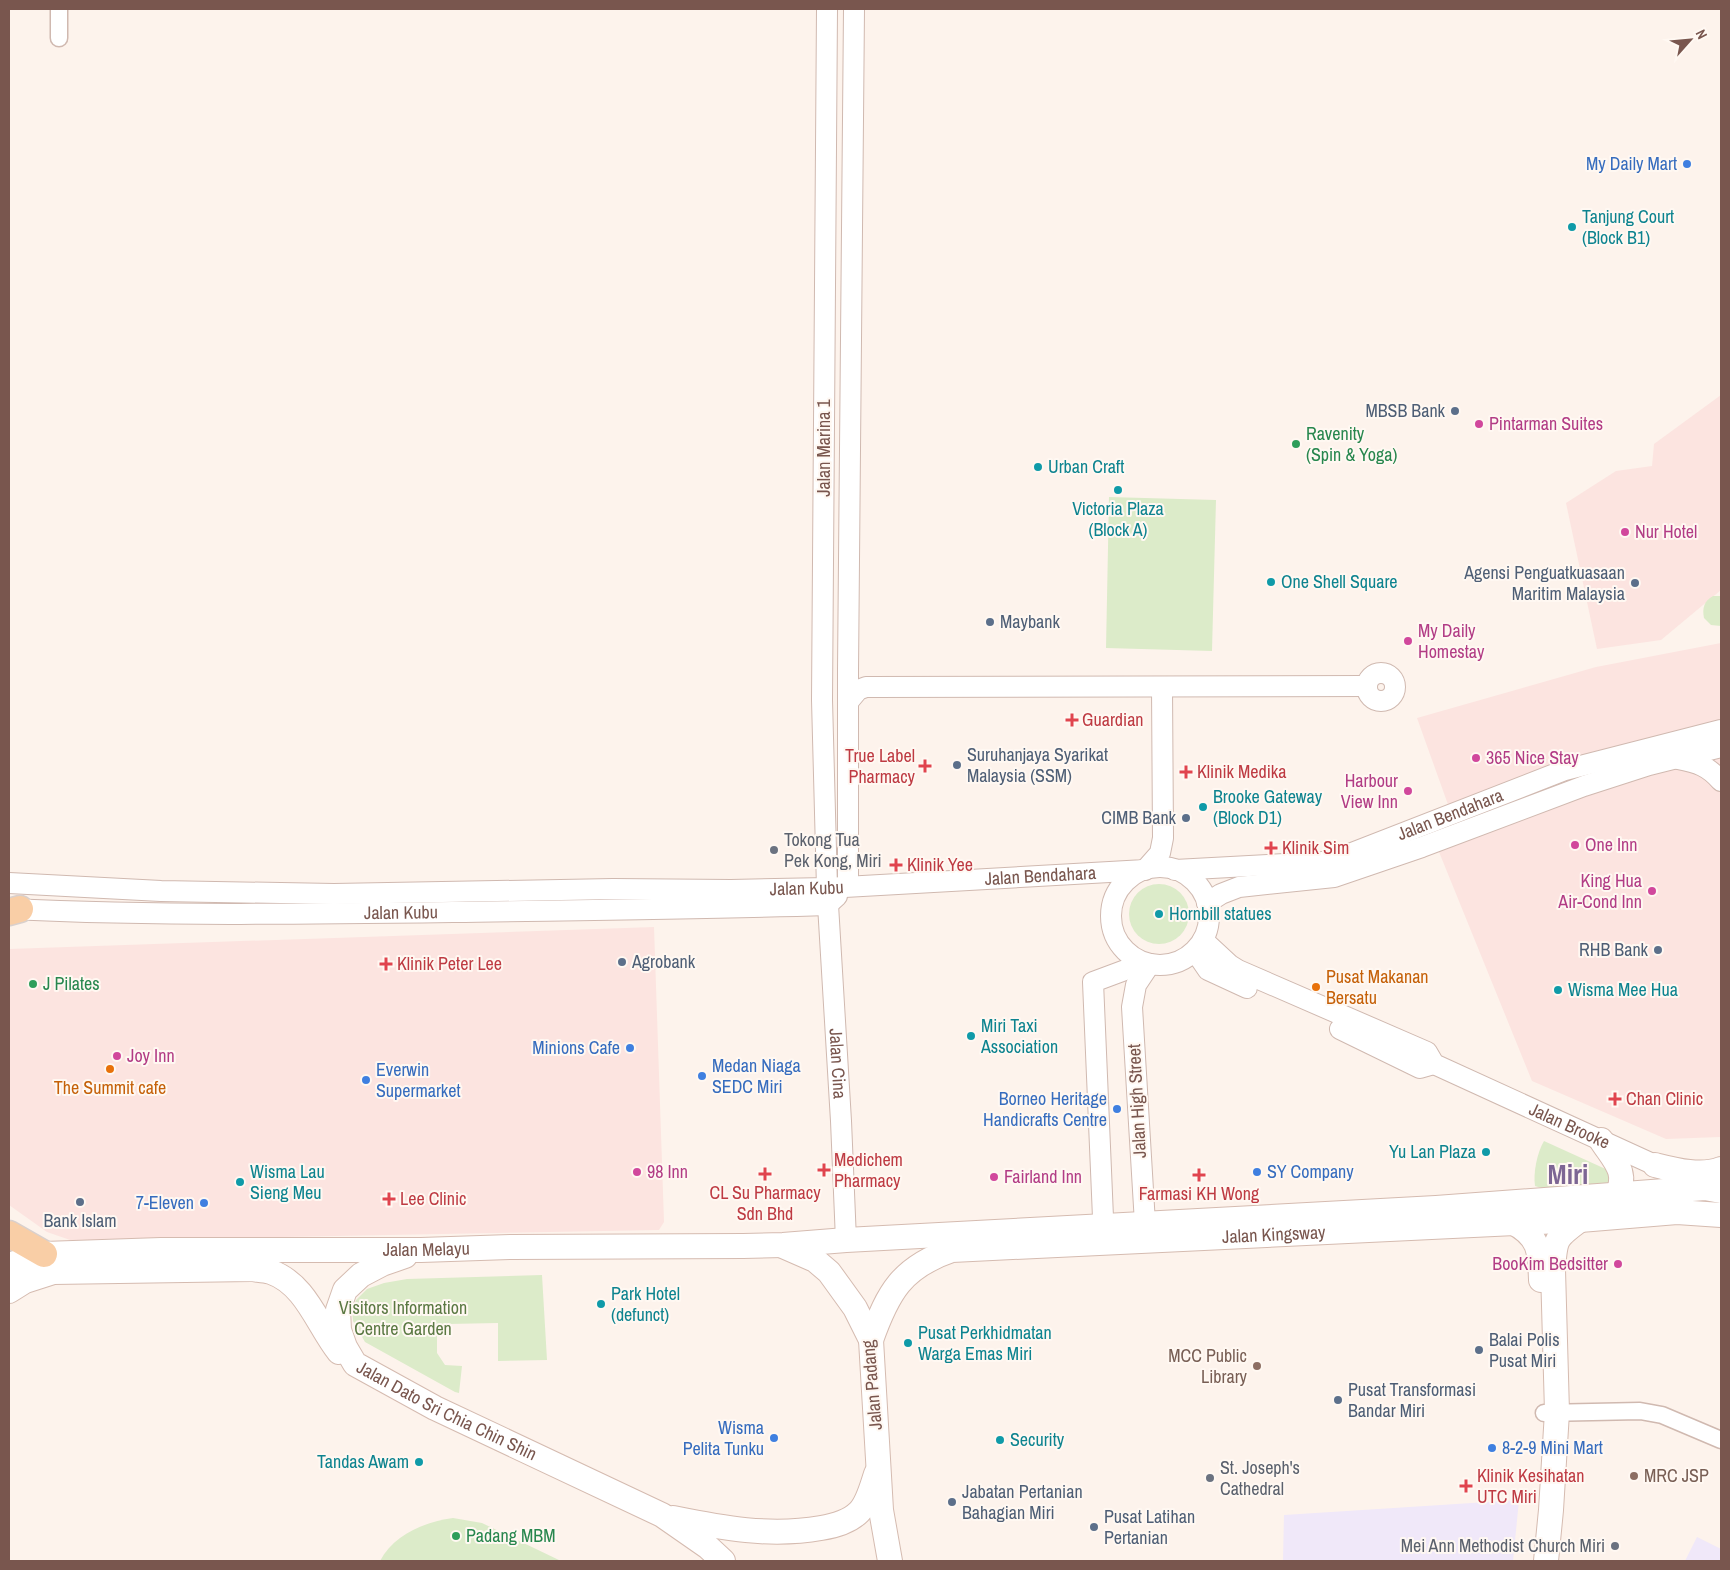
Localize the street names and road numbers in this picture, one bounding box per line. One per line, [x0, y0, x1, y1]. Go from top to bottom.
street label: Jalan Marina 1 [811, 398, 836, 497]
street label: Jalan Bendahara [1393, 782, 1507, 846]
street label: Jalan Bendahara [984, 860, 1097, 891]
street label: Jalan Kubu [769, 874, 844, 901]
street label: Jalan Kubu [364, 899, 438, 925]
street label: Jalan Cina [823, 1028, 853, 1100]
street label: Jalan High Street [1121, 1043, 1152, 1159]
street label: Jalan Brooke [1525, 1096, 1614, 1155]
street label: Jalan Kingsway [1221, 1219, 1327, 1249]
street label: Jalan Melayu [383, 1235, 470, 1262]
street label: Jalan Padang [855, 1338, 888, 1431]
street label: Jalan Dato Sri Chia Chin Shin [352, 1354, 541, 1466]

